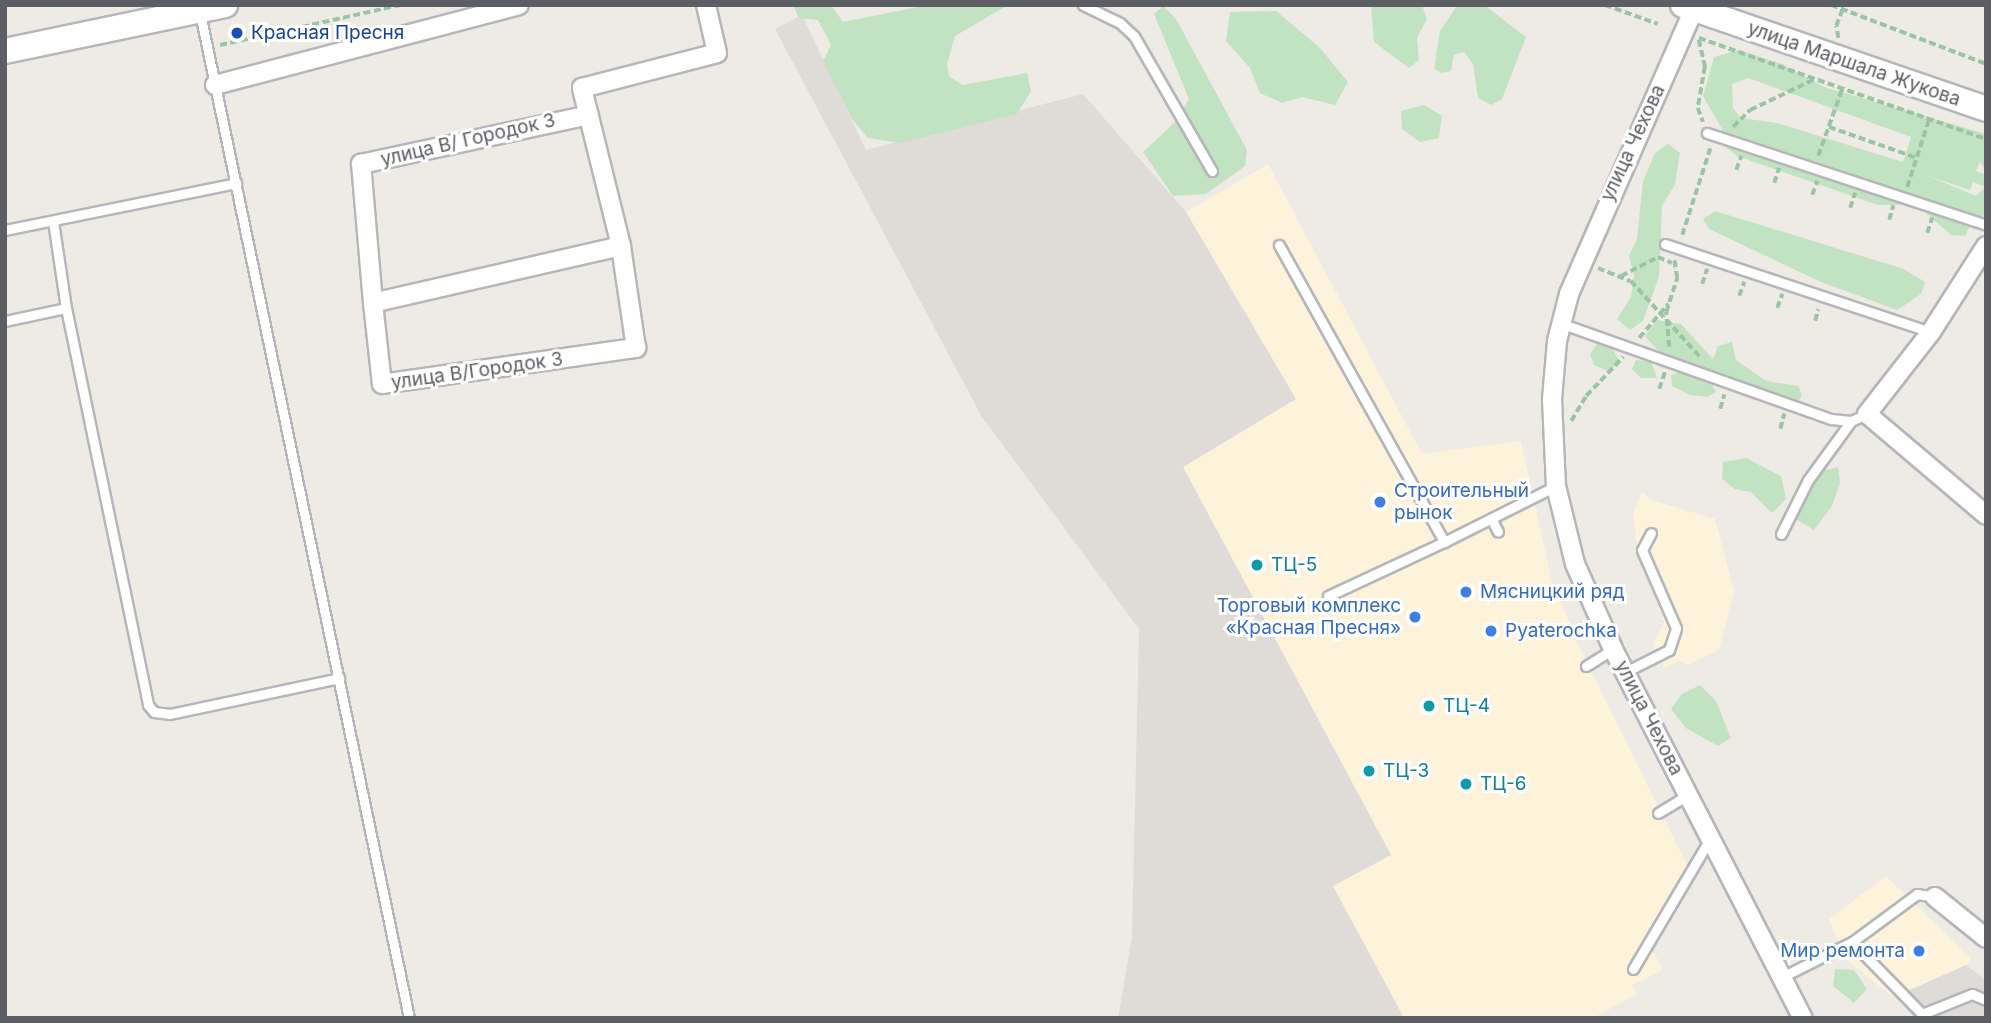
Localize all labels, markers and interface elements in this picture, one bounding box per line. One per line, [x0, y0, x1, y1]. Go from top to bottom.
street label: улица Маршала Жукова [1745, 17, 1963, 111]
place label: Красная Пресня [251, 22, 404, 44]
marker: Красная Пресня [229, 25, 245, 41]
street label: улица Чехова [1596, 81, 1670, 205]
street label: улица В/ Городок 3 [378, 109, 558, 171]
street label: улица В/Городок 3 [390, 348, 564, 394]
place label: Строительный рынок [1394, 480, 1529, 524]
marker: Строительный рынок [1372, 494, 1388, 510]
place label: ТЦ-5 [1271, 554, 1317, 576]
marker: ТЦ-5 [1249, 557, 1265, 573]
place label: Мясницкий ряд [1480, 581, 1625, 603]
marker: Мясницкий ряд [1458, 584, 1474, 600]
place label: Торговый комплекс «Красная Пресня» [1217, 595, 1401, 639]
marker: Торговый комплекс «Красная Пресня» [1407, 609, 1423, 625]
place label: Pyaterochka [1505, 620, 1617, 642]
marker: Pyaterochka [1483, 623, 1499, 639]
street label: улица Чехова [1610, 657, 1688, 779]
place label: ТЦ-4 [1443, 695, 1490, 717]
marker: ТЦ-4 [1421, 698, 1437, 714]
place label: ТЦ-3 [1383, 760, 1429, 782]
marker: ТЦ-3 [1361, 763, 1377, 779]
place label: ТЦ-6 [1480, 773, 1526, 795]
marker: ТЦ-6 [1458, 776, 1474, 792]
place label: Мир ремонта [1780, 940, 1905, 962]
marker: Мир ремонта [1911, 943, 1927, 959]

